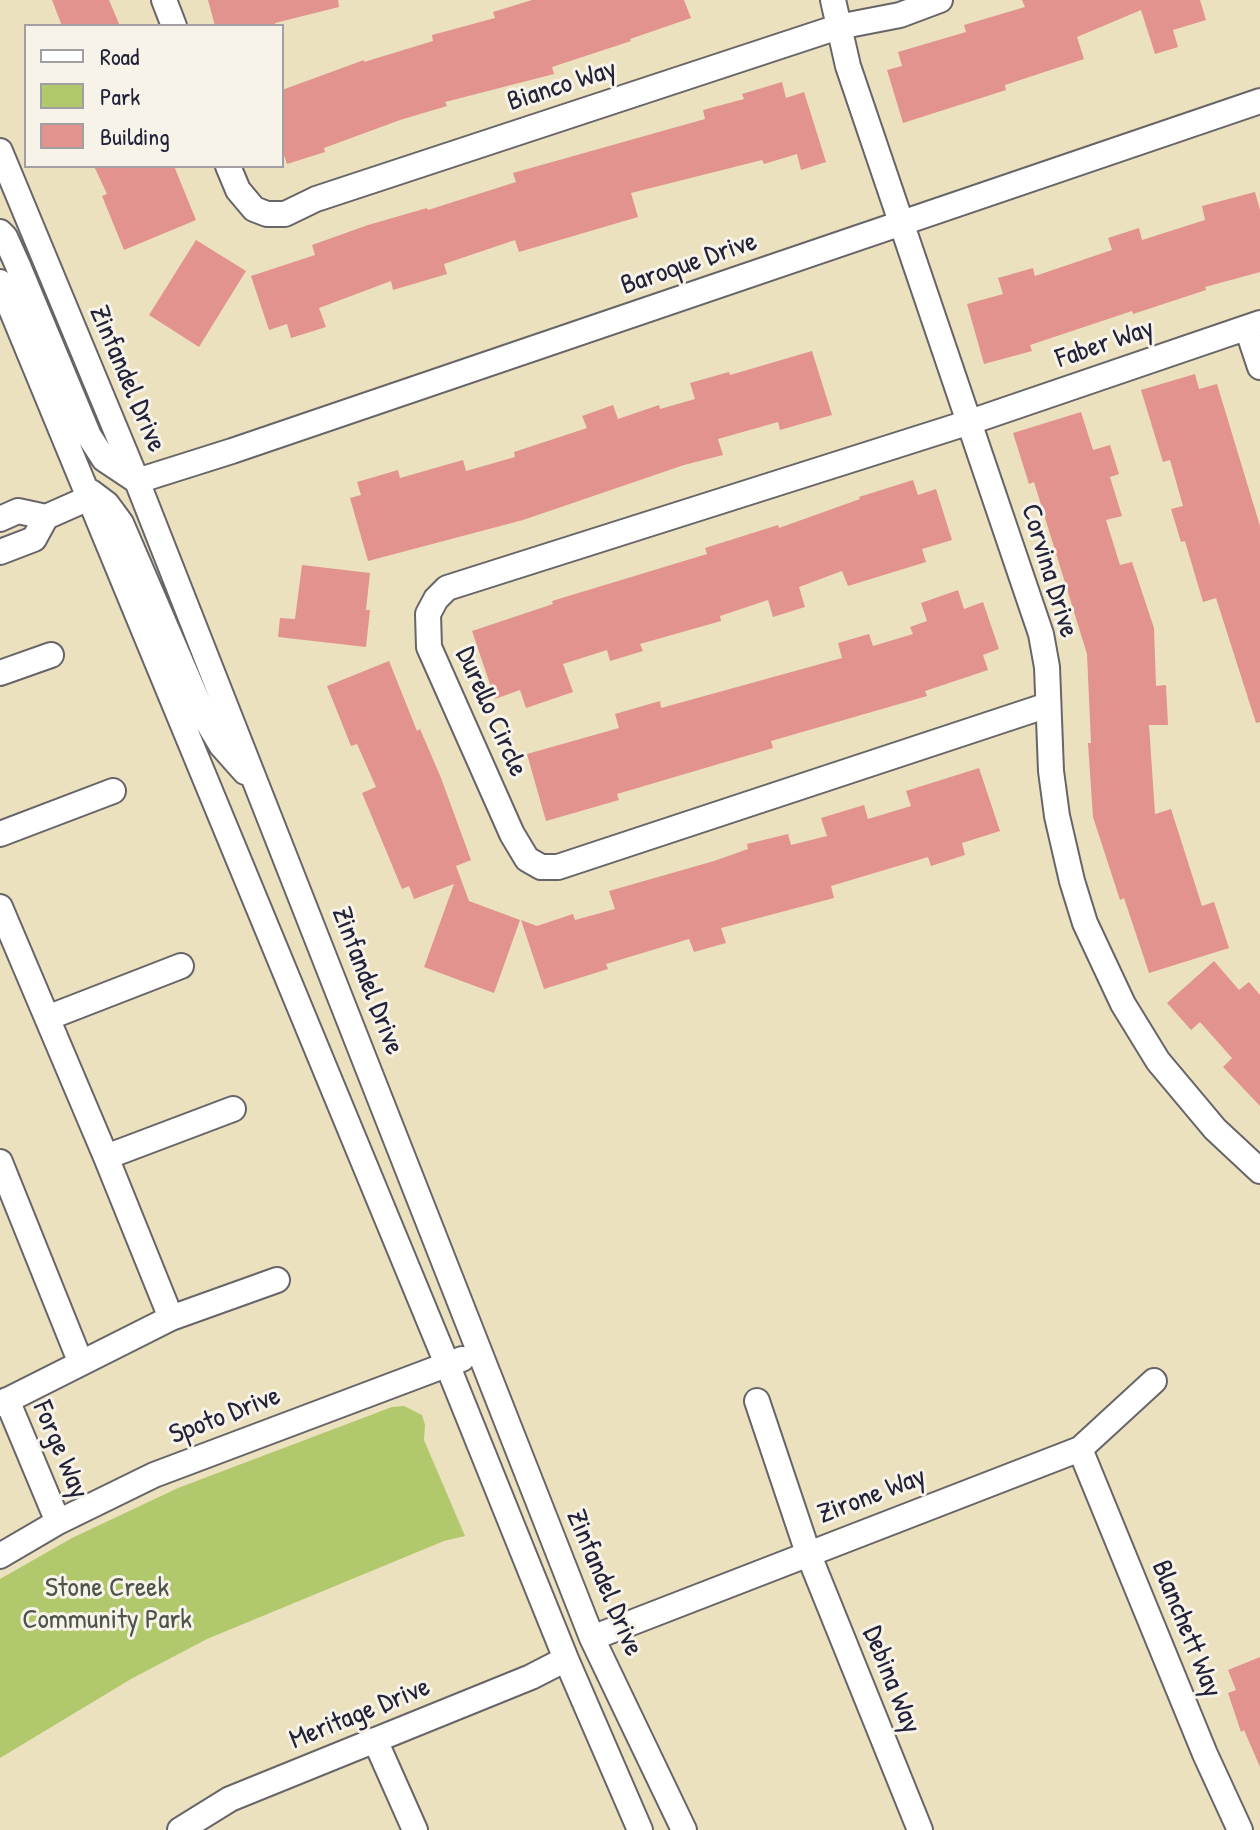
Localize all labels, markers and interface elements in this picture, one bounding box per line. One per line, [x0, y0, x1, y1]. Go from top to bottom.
legend [24, 24, 284, 168]
text: Road [100, 40, 139, 72]
street label: Bianco Way [503, 53, 621, 119]
text: Park [100, 80, 140, 112]
text: Building [100, 120, 170, 152]
street label: Baroque Drive [617, 225, 761, 303]
street label: Zinfandel Drive [81, 301, 173, 457]
street label: Faber Way [1052, 312, 1158, 376]
street label: Corvina Drive [1013, 500, 1085, 642]
street label: Durello Circle [448, 642, 534, 782]
street label: Zinfandel Drive [323, 902, 411, 1060]
street label: Spoto Drive [165, 1379, 285, 1453]
street label: Forge Way [24, 1396, 96, 1504]
street label: Zirone Way [813, 1460, 931, 1532]
street label: Zinfandel Drive [558, 1505, 650, 1661]
street label: Blanchett Way [1143, 1556, 1229, 1702]
park label: Stone Creek Community Park [22, 1572, 192, 1638]
street label: Debina Way [854, 1622, 928, 1738]
street label: Meritage Drive [285, 1671, 435, 1757]

